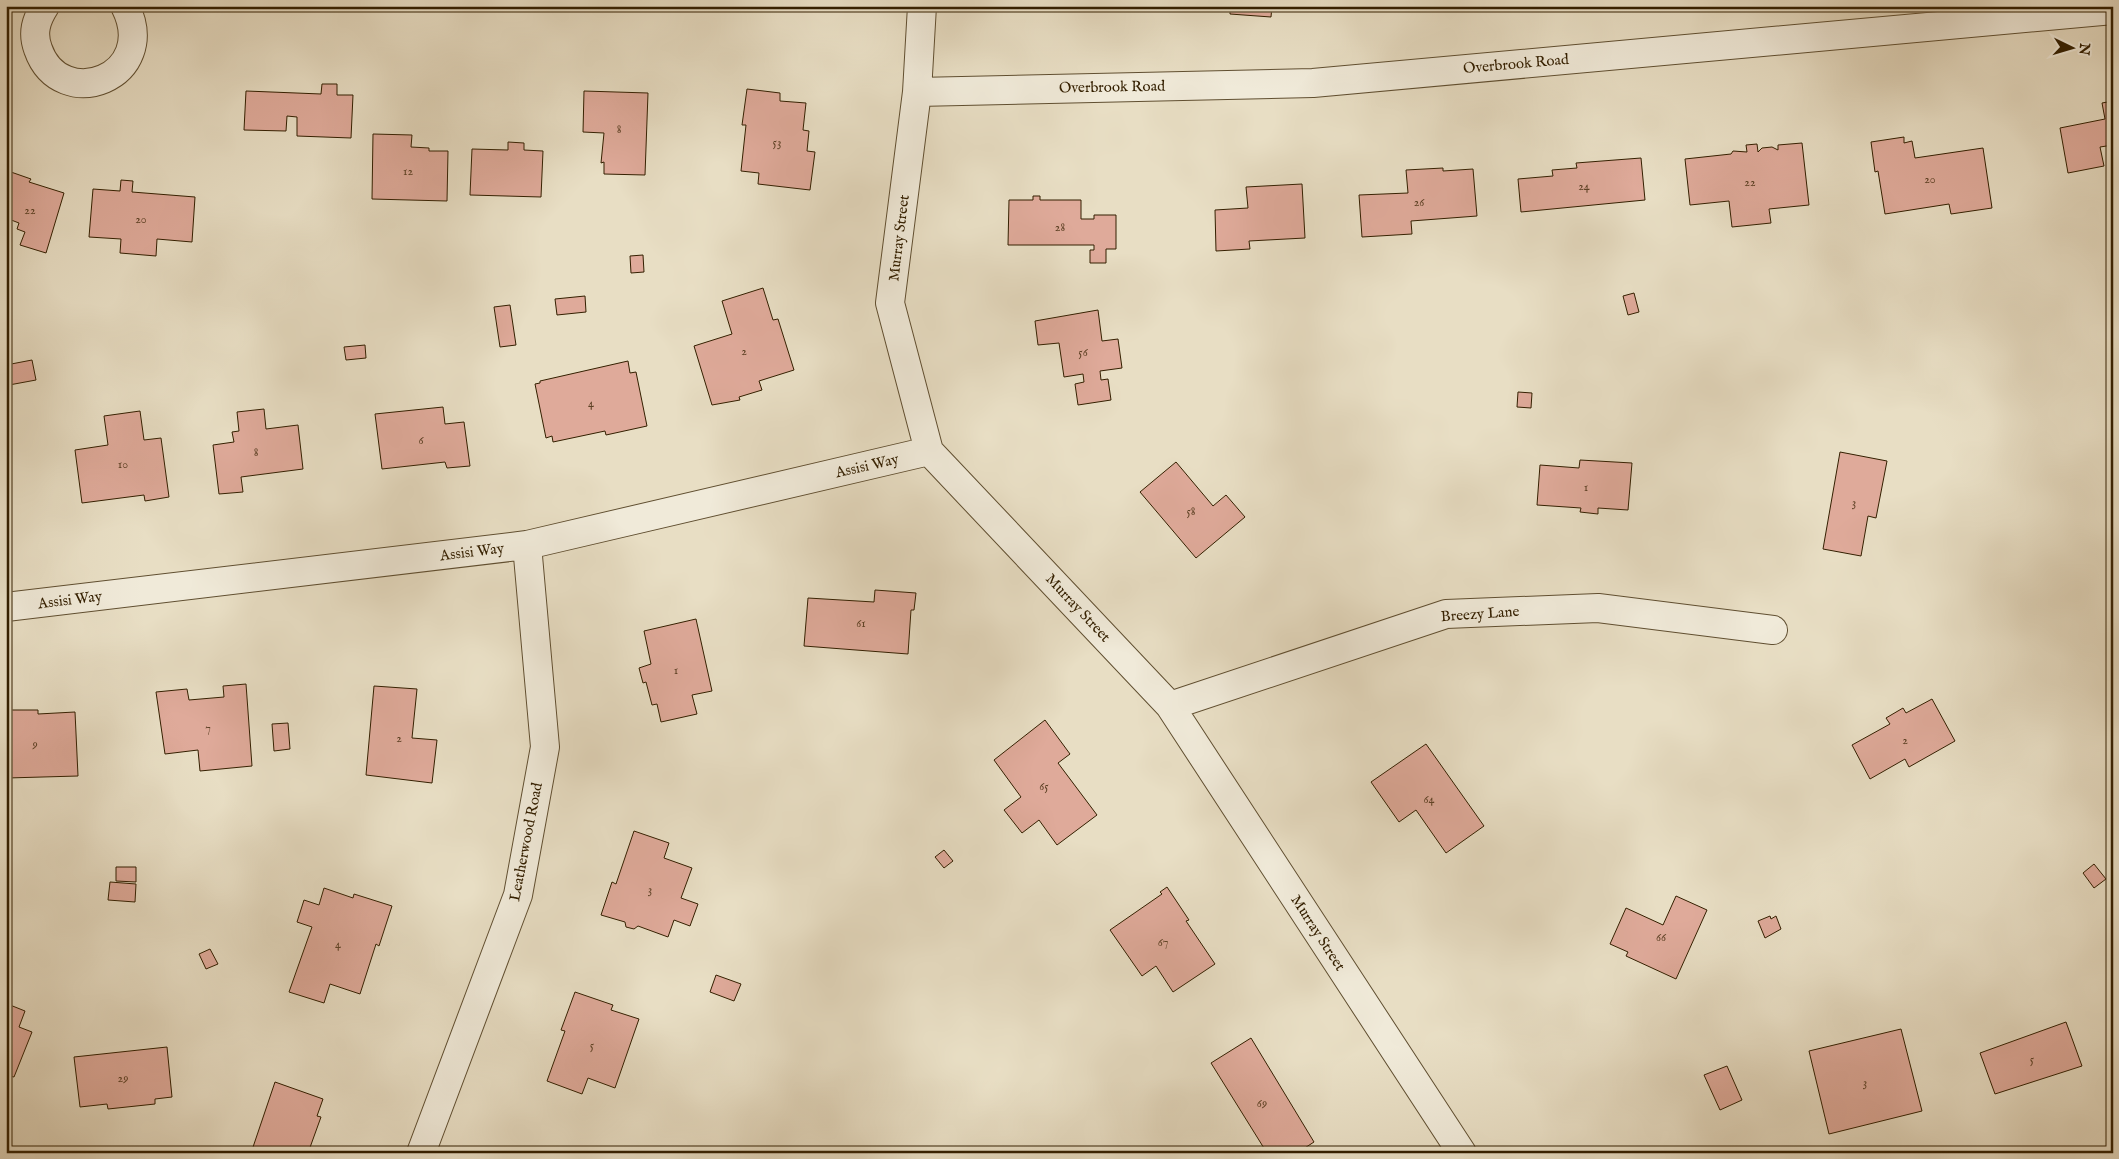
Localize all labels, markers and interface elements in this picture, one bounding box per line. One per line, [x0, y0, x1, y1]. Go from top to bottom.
north arrow [2046, 22, 2096, 72]
text: N [2074, 41, 2094, 56]
street label: Overbrook Road [1462, 50, 1571, 78]
street label: Overbrook Road [1059, 77, 1166, 97]
house number: 8 [617, 122, 622, 137]
house number: 53 [773, 135, 781, 150]
house number: 12 [403, 164, 413, 179]
house number: 20 [1924, 172, 1936, 187]
house number: 22 [1744, 175, 1756, 190]
house number: 24 [1578, 179, 1590, 194]
street label: Murray Street [884, 194, 914, 282]
house number: 26 [1414, 195, 1425, 210]
house number: 22 [24, 203, 36, 218]
house number: 20 [135, 212, 147, 227]
house number: 28 [1055, 220, 1065, 235]
house number: 2 [741, 344, 747, 359]
house number: 56 [1078, 345, 1089, 360]
house number: 4 [588, 396, 594, 411]
house number: 6 [418, 433, 424, 448]
house number: 8 [254, 445, 259, 460]
street label: Assisi Way [833, 449, 901, 483]
house number: 10 [118, 457, 128, 472]
house number: 1 [1584, 480, 1588, 495]
house number: 3 [1852, 495, 1856, 510]
house number: 58 [1186, 504, 1196, 519]
street label: Assisi Way [438, 539, 506, 565]
street label: Murray Street [1041, 570, 1115, 646]
street label: Assisi Way [36, 587, 104, 613]
street label: Breezy Lane [1440, 602, 1520, 626]
house number: 61 [856, 616, 866, 631]
house number: 1 [674, 663, 678, 678]
house number: 7 [205, 721, 211, 736]
house number: 2 [396, 731, 402, 746]
house number: 2 [1902, 733, 1908, 748]
house number: 9 [31, 737, 38, 752]
house number: 65 [1039, 779, 1049, 794]
street label: Leatherwood Road [505, 780, 547, 903]
house number: 64 [1424, 792, 1435, 807]
house number: 3 [648, 882, 652, 897]
street label: Murray Street [1286, 891, 1350, 975]
house number: 66 [1656, 930, 1667, 945]
house number: 67 [1158, 935, 1168, 950]
house number: 4 [335, 937, 341, 952]
house number: 5 [590, 1038, 595, 1053]
house number: 5 [2030, 1052, 2035, 1067]
house number: 29 [118, 1071, 128, 1086]
house number: 3 [1863, 1075, 1867, 1090]
house number: 69 [1257, 1096, 1267, 1111]

